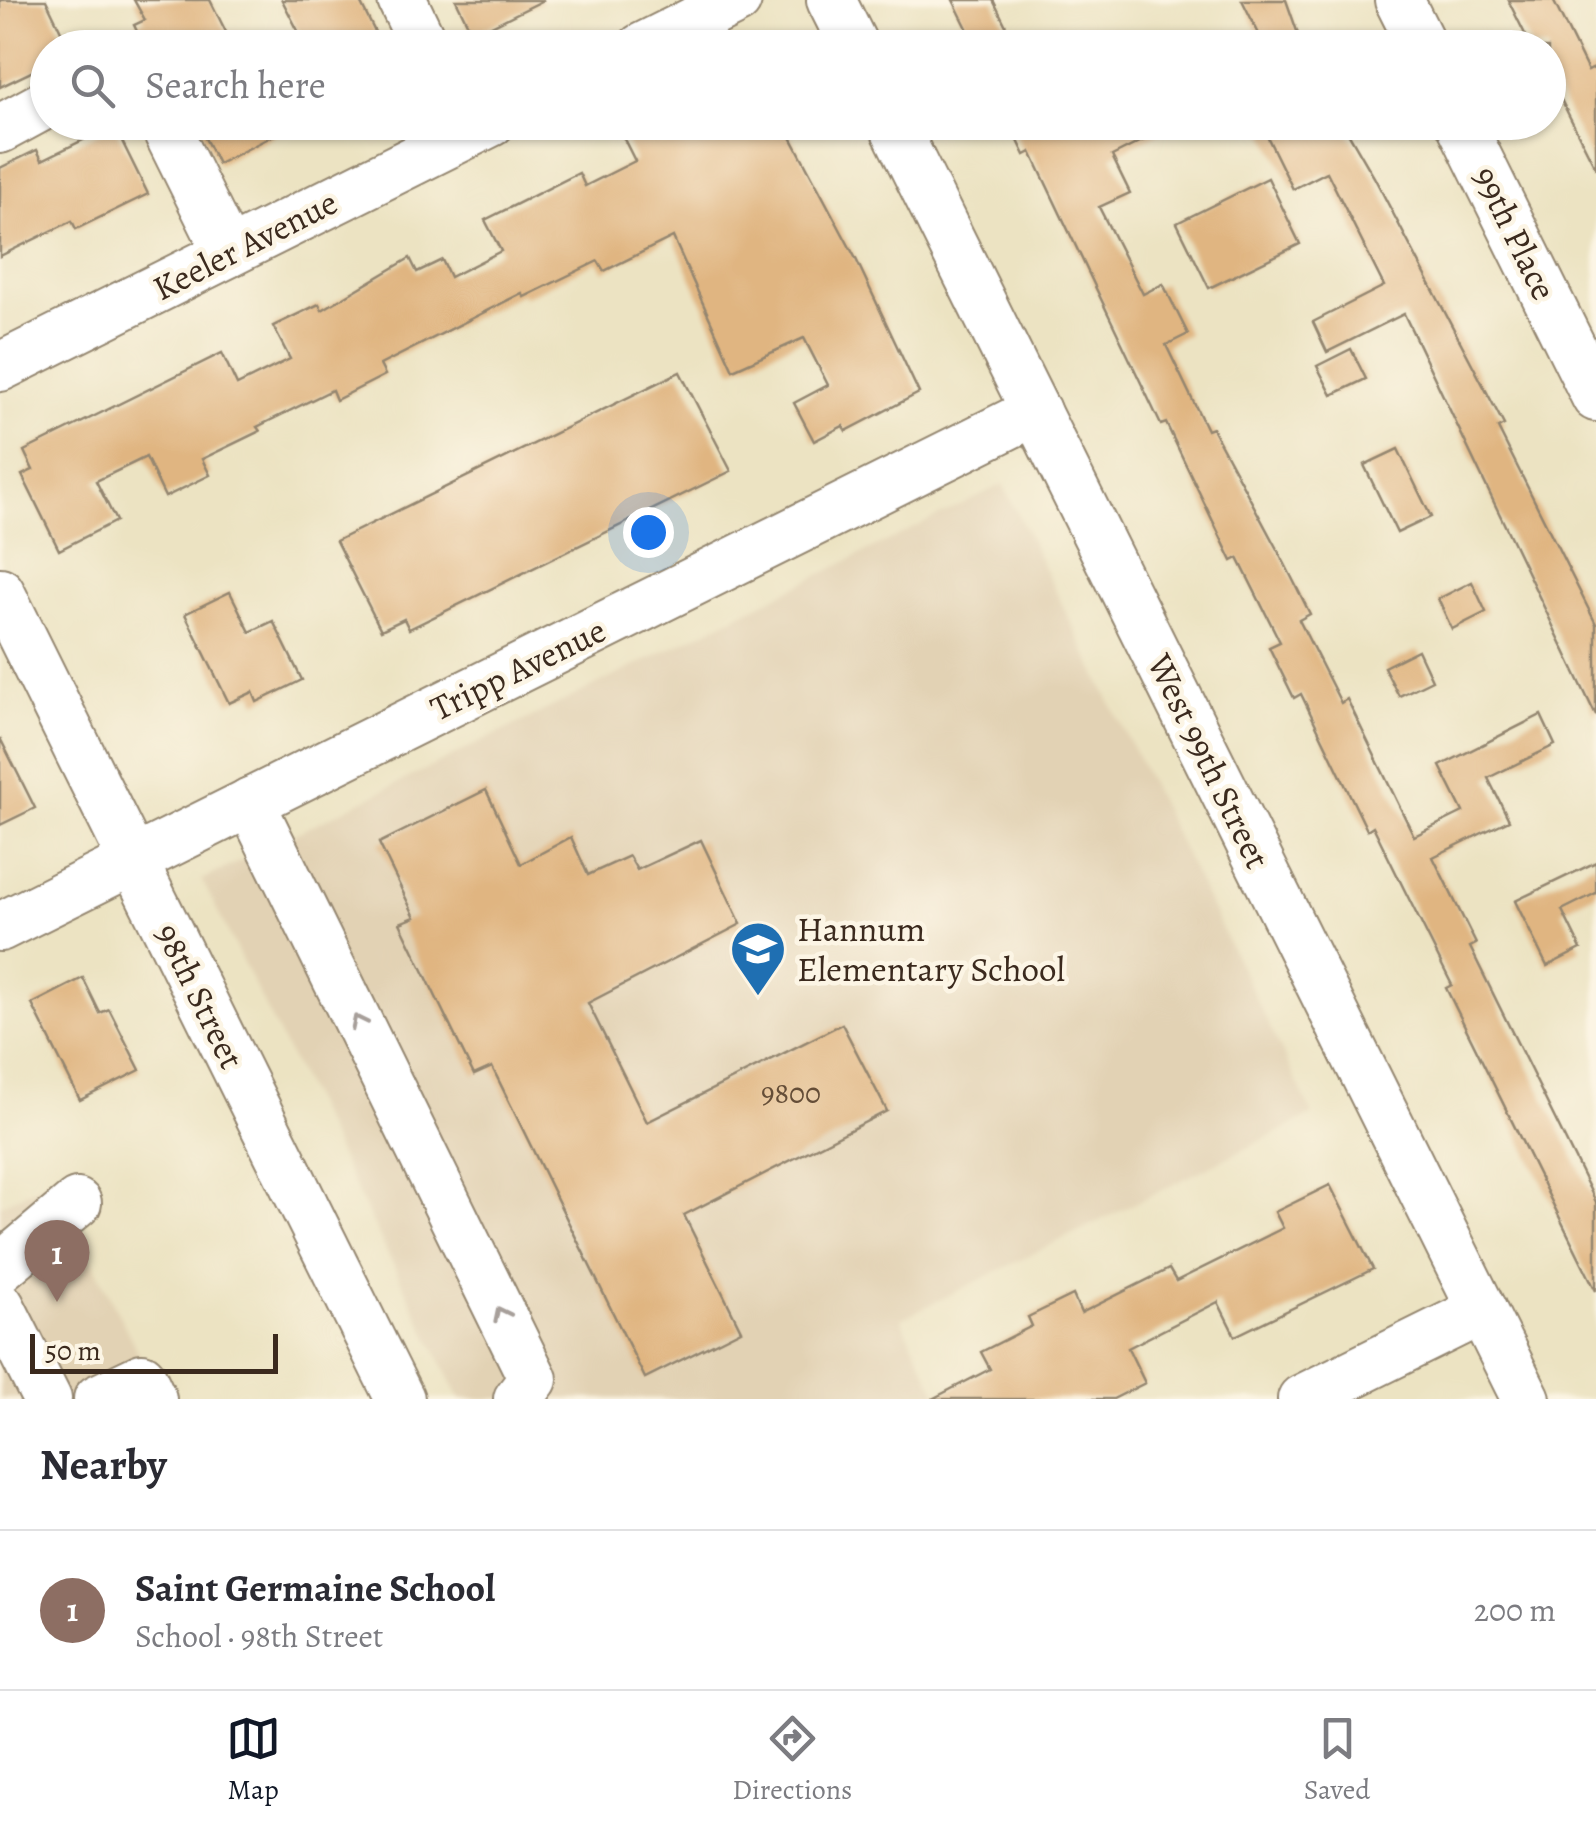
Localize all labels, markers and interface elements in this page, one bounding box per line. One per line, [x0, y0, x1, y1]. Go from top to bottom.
search box [30, 30, 1566, 140]
icon: search [65, 58, 120, 113]
text: Search here [145, 59, 326, 111]
street label: 99th Place [1462, 158, 1568, 308]
street label: Keeler Avenue [145, 178, 345, 312]
your location [623, 507, 674, 558]
street label: Tripp Avenue [422, 606, 614, 732]
street label: West 99th Street [1136, 645, 1282, 876]
place label: Hannum Elementary School [797, 905, 1065, 993]
street label: 98th Street [144, 915, 256, 1077]
school or university icon: Hannum Elementary School [728, 919, 788, 998]
one-way arrow [350, 1014, 370, 1032]
house number: 9800 [761, 1073, 821, 1113]
pin: 1 [24, 1220, 90, 1302]
one-way arrow [493, 1306, 513, 1324]
scale bar [30, 1329, 278, 1374]
text: 50 m [45, 1332, 101, 1370]
text: Nearby [40, 1436, 167, 1493]
text: Saint Germaine School [135, 1562, 495, 1614]
text: 1 [67, 1588, 78, 1632]
text: 200 m [1474, 1588, 1556, 1632]
text: School · 98th Street [135, 1614, 383, 1658]
tab: Map [226, 1711, 281, 1809]
tab: Directions [732, 1711, 852, 1809]
tab: Saved [1304, 1711, 1370, 1809]

